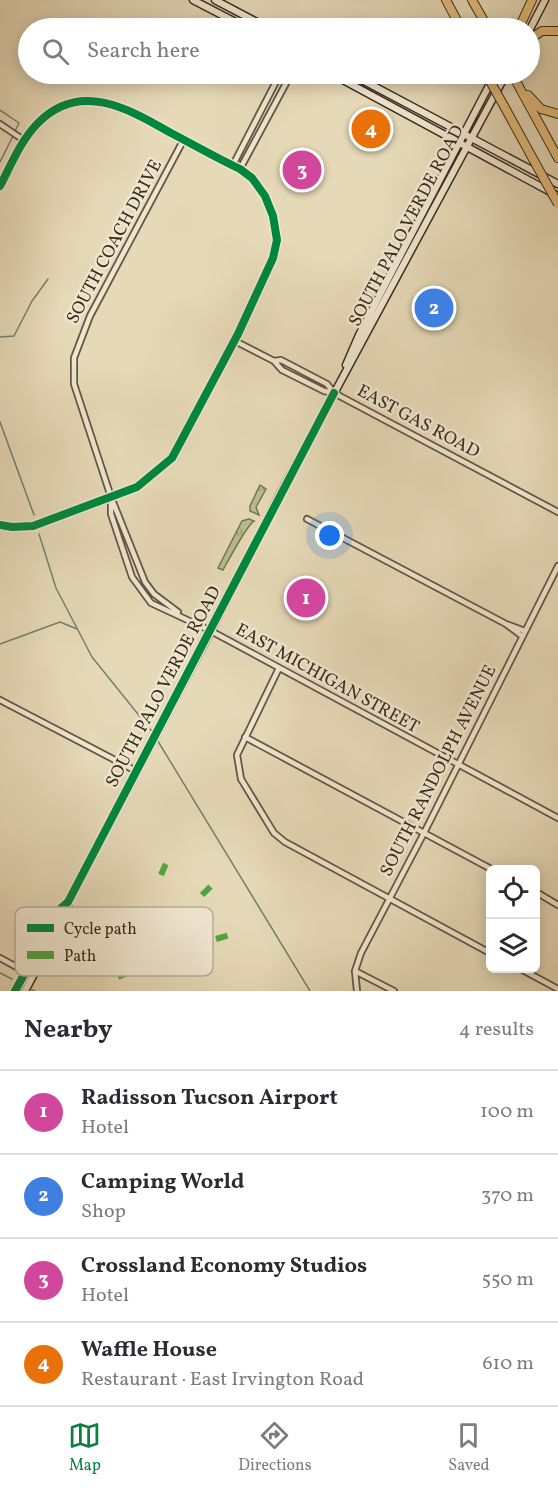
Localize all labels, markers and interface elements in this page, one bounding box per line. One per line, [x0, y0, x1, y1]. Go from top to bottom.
search box [18, 18, 540, 84]
icon: search [39, 35, 72, 68]
text: Search here [87, 36, 200, 67]
pin: 4 [352, 106, 391, 152]
street label: SOUTH PALO VERDE ROAD [343, 121, 471, 331]
pin: 3 [282, 148, 322, 192]
street label: SOUTH COACH DRIVE [61, 155, 169, 329]
pin: 2 [414, 286, 454, 330]
street label: EAST GAS ROAD [352, 379, 484, 465]
your location [315, 521, 344, 550]
pin: 1 [286, 576, 326, 620]
street label: SOUTH PALO VERDE ROAD [100, 582, 228, 792]
street label: EAST MICHIGAN STREET [231, 618, 424, 740]
street label: SOUTH RANDOLPH AVENUE [375, 661, 503, 881]
map controls [486, 865, 540, 973]
button: locate [486, 865, 540, 919]
legend [15, 907, 213, 976]
text: Cycle path [64, 919, 137, 941]
button: layers [486, 919, 540, 973]
text: Path [64, 946, 96, 968]
text: Nearby [24, 1012, 113, 1048]
text: 4 results [459, 1016, 534, 1044]
text: Radisson Tucson Airport [81, 1083, 338, 1114]
text: 1 [39, 1098, 48, 1126]
text: 100 m [480, 1098, 534, 1126]
text: Hotel [81, 1114, 129, 1142]
text: Camping World [81, 1167, 244, 1198]
text: 2 [38, 1182, 49, 1210]
text: 370 m [481, 1182, 534, 1210]
text: Shop [81, 1198, 126, 1226]
text: Crossland Economy Studios [81, 1251, 367, 1282]
text: 3 [38, 1266, 49, 1294]
text: 550 m [481, 1266, 534, 1294]
text: Hotel [81, 1282, 129, 1310]
text: Waffle House [81, 1335, 217, 1366]
text: 4 [37, 1350, 50, 1378]
text: 610 m [482, 1350, 534, 1378]
text: Restaurant · East Irvington Road [81, 1366, 364, 1394]
tab: Map [68, 1419, 101, 1477]
tab: Directions [238, 1419, 312, 1477]
tab: Saved [448, 1419, 490, 1477]

